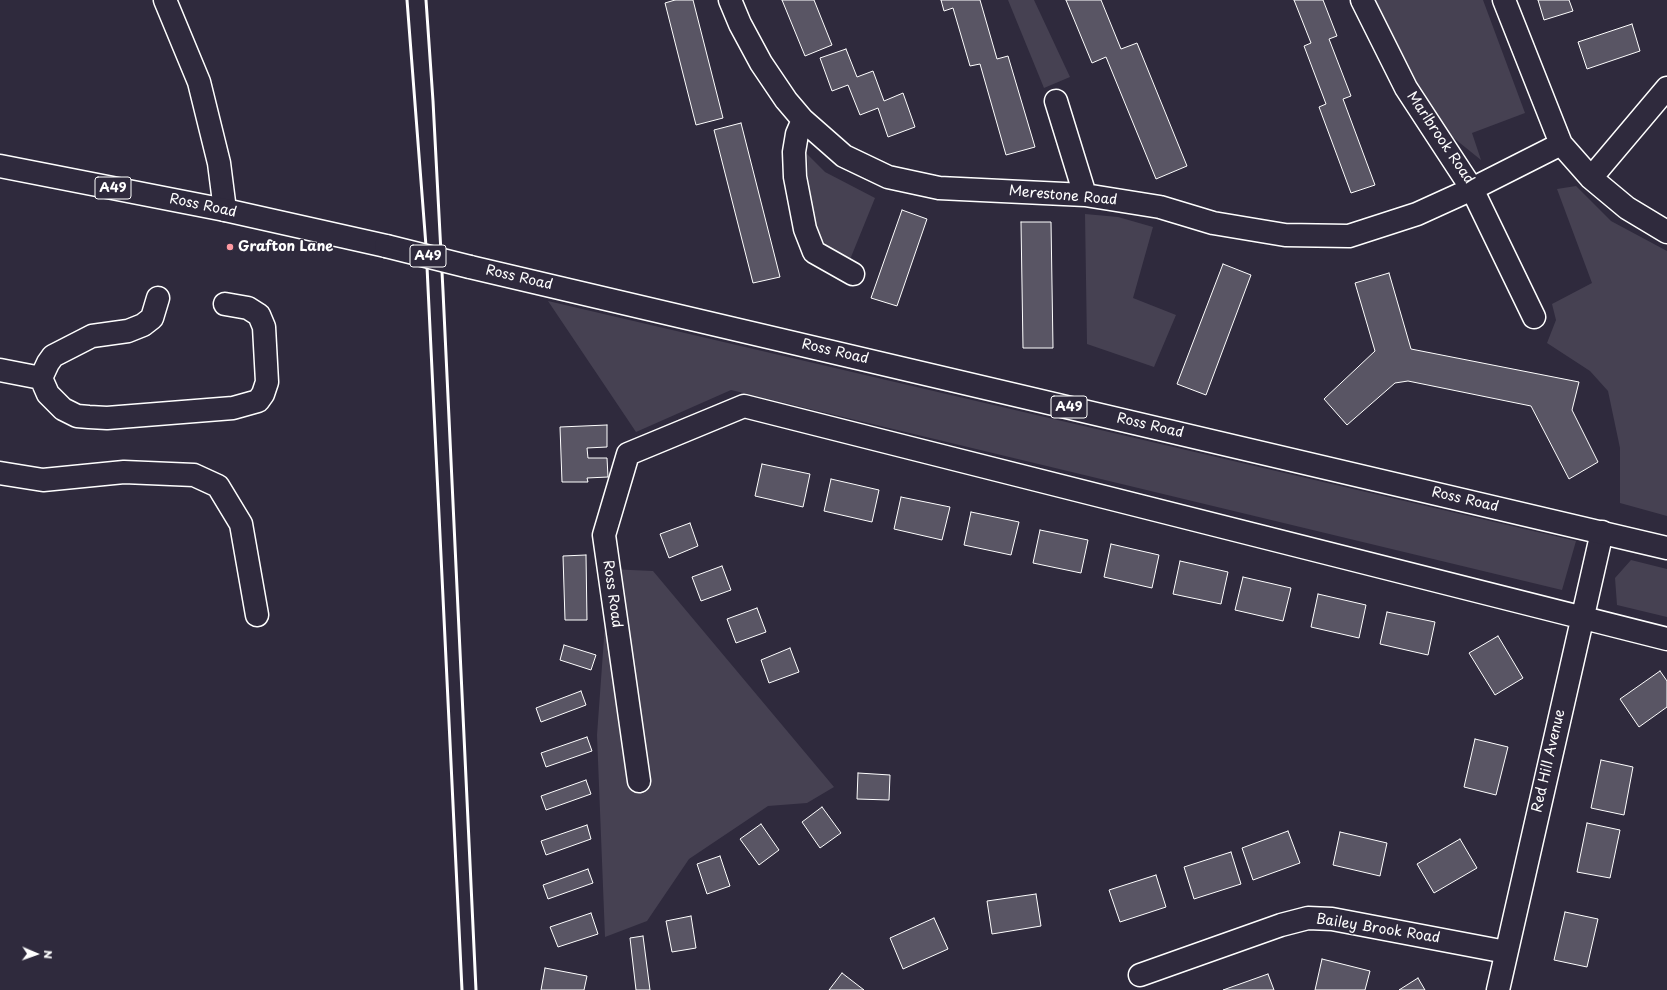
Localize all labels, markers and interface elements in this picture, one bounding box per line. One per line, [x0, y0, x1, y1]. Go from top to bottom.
street label: Marlbrook Road [1403, 89, 1477, 187]
road number: A49 [95, 177, 131, 199]
street label: Merestone Road [1008, 183, 1118, 209]
street label: Ross Road [168, 191, 238, 221]
place label: Grafton Lane [238, 239, 333, 255]
marker: Grafton Lane [225, 242, 235, 252]
road number: A49 [410, 245, 446, 267]
street label: Ross Road [484, 262, 554, 294]
street label: Ross Road [800, 336, 870, 368]
road number: A49 [1051, 396, 1087, 418]
street label: Ross Road [1115, 410, 1185, 442]
street label: Ross Road [1430, 484, 1500, 516]
street label: Ross Road [599, 559, 625, 629]
street label: Red Hill Avenue [1529, 708, 1569, 814]
street label: Bailey Brook Road [1315, 911, 1441, 947]
north arrow [16, 934, 56, 974]
text: N [40, 950, 57, 959]

